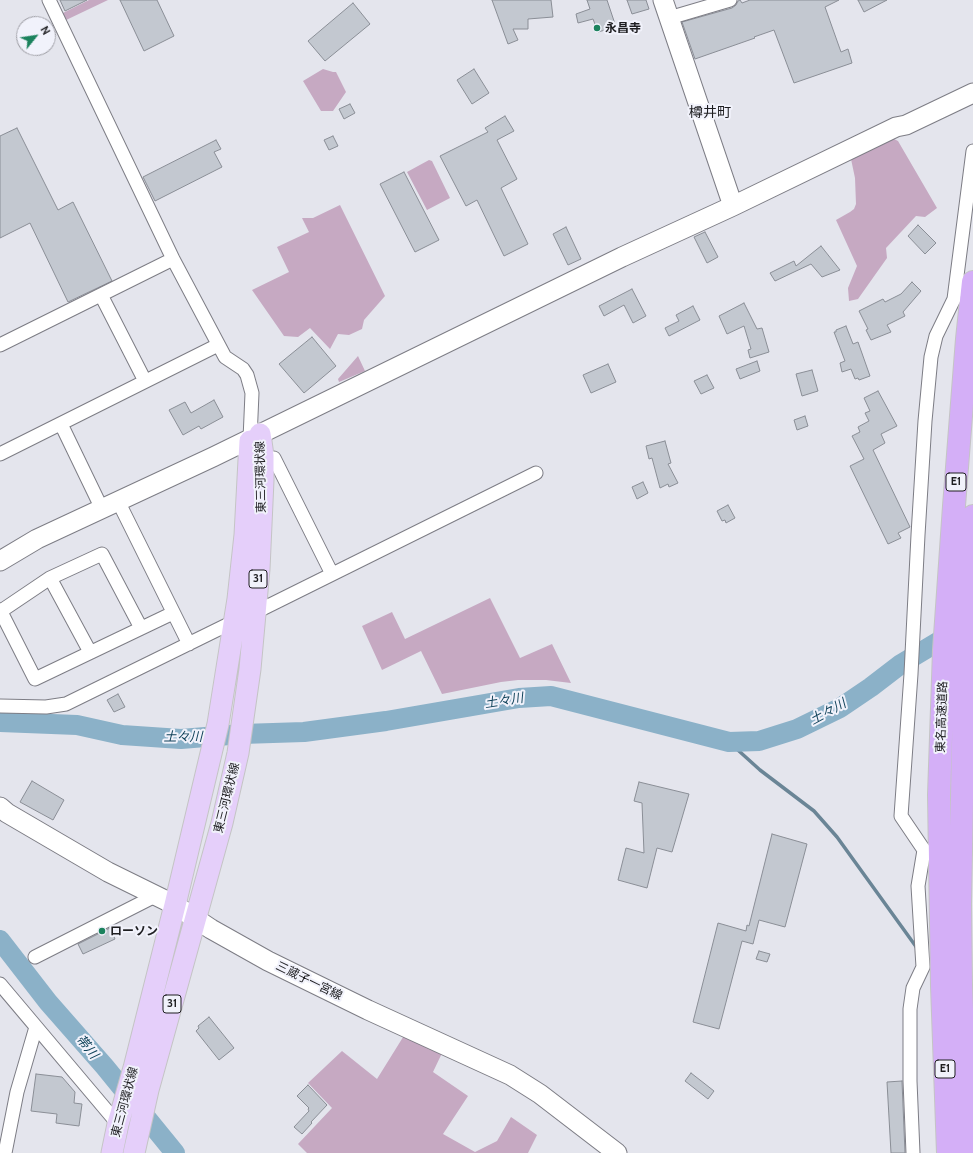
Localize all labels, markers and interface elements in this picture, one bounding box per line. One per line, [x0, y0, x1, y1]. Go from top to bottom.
north arrow [16, 16, 56, 56]
place label: 永昌寺 [605, 21, 641, 35]
marker: 永昌寺 [592, 23, 602, 33]
text: N [38, 24, 54, 37]
district label: 樽井町 [689, 105, 731, 121]
street label: 東三河環状線 [253, 441, 269, 513]
road number: E1 [946, 473, 966, 491]
road number: 31 [249, 570, 267, 588]
street label: 東名高速道路 [934, 681, 950, 753]
water label: 土々川 [484, 690, 524, 712]
water label: 土々川 [807, 696, 849, 728]
water label: 土々川 [164, 729, 202, 745]
street label: 東三河環状線 [211, 761, 243, 835]
place label: ローソン [110, 924, 158, 938]
marker: ローソン [97, 926, 107, 936]
street label: 三蔵子一宮線 [273, 959, 345, 1003]
road number: 31 [163, 995, 181, 1013]
water label: 帯川 [73, 1032, 101, 1062]
road number: E1 [935, 1060, 955, 1078]
street label: 東三河環状線 [109, 1065, 141, 1139]

